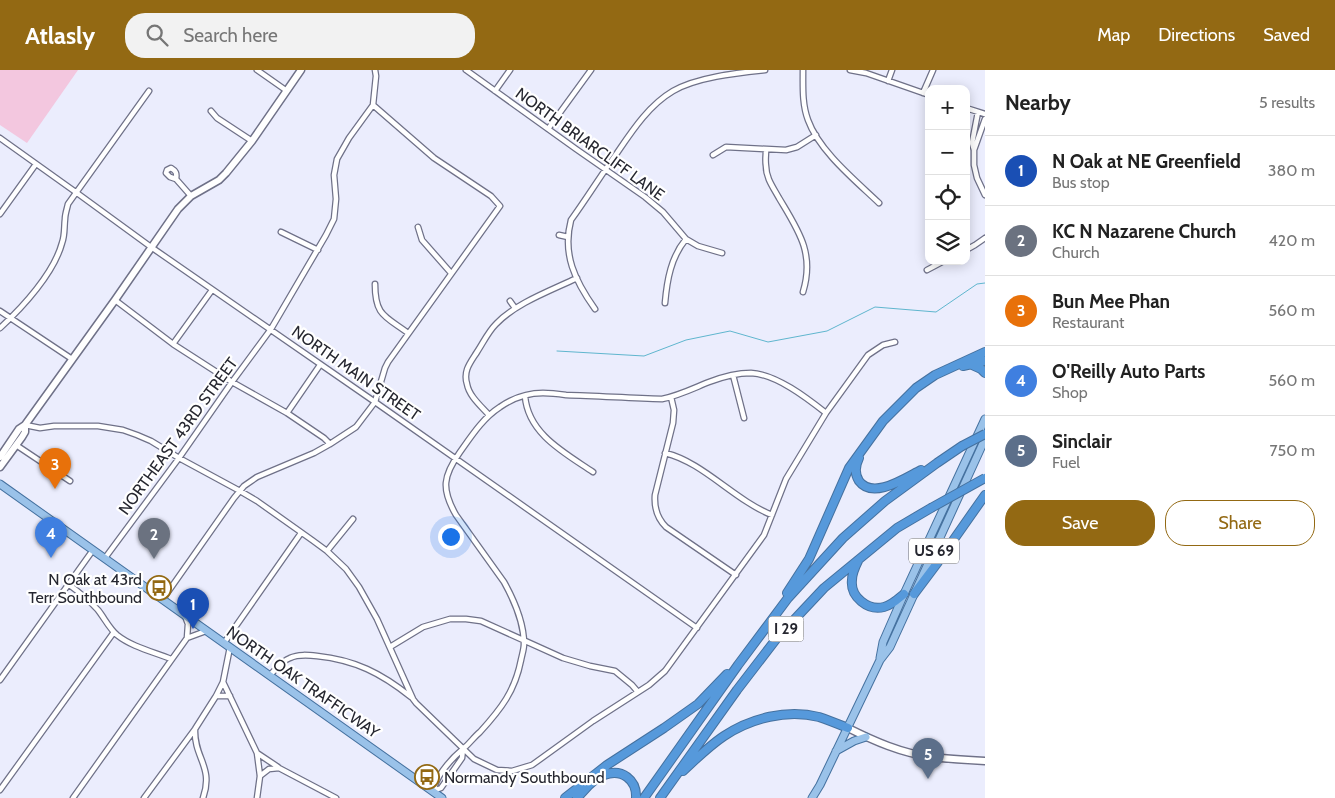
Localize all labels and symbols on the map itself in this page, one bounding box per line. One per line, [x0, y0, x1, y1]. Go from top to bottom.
street label: NORTH BRIARCLIFF LANE [512, 84, 668, 205]
street label: NORTH MAIN STREET [288, 322, 424, 425]
street label: NORTHEAST 43RD STREET [115, 353, 242, 518]
pin: 3 [39, 448, 71, 489]
pin: 4 [35, 517, 67, 558]
pin: 2 [138, 518, 170, 559]
your location [438, 524, 464, 550]
road number: US 69 [909, 538, 959, 564]
place label: N Oak at 43rd Terr Southbound [28, 570, 142, 607]
bus stop icon: N Oak at 43rd Terr Southbound [146, 575, 172, 601]
pin: 1 [177, 588, 209, 629]
road number: I 29 [768, 616, 804, 642]
street label: NORTH OAK TRAFFICWAY [223, 622, 384, 743]
pin: 5 [912, 738, 944, 779]
bus stop icon: Normandy Southbound [414, 764, 440, 790]
place label: Normandy Southbound [444, 768, 605, 787]

